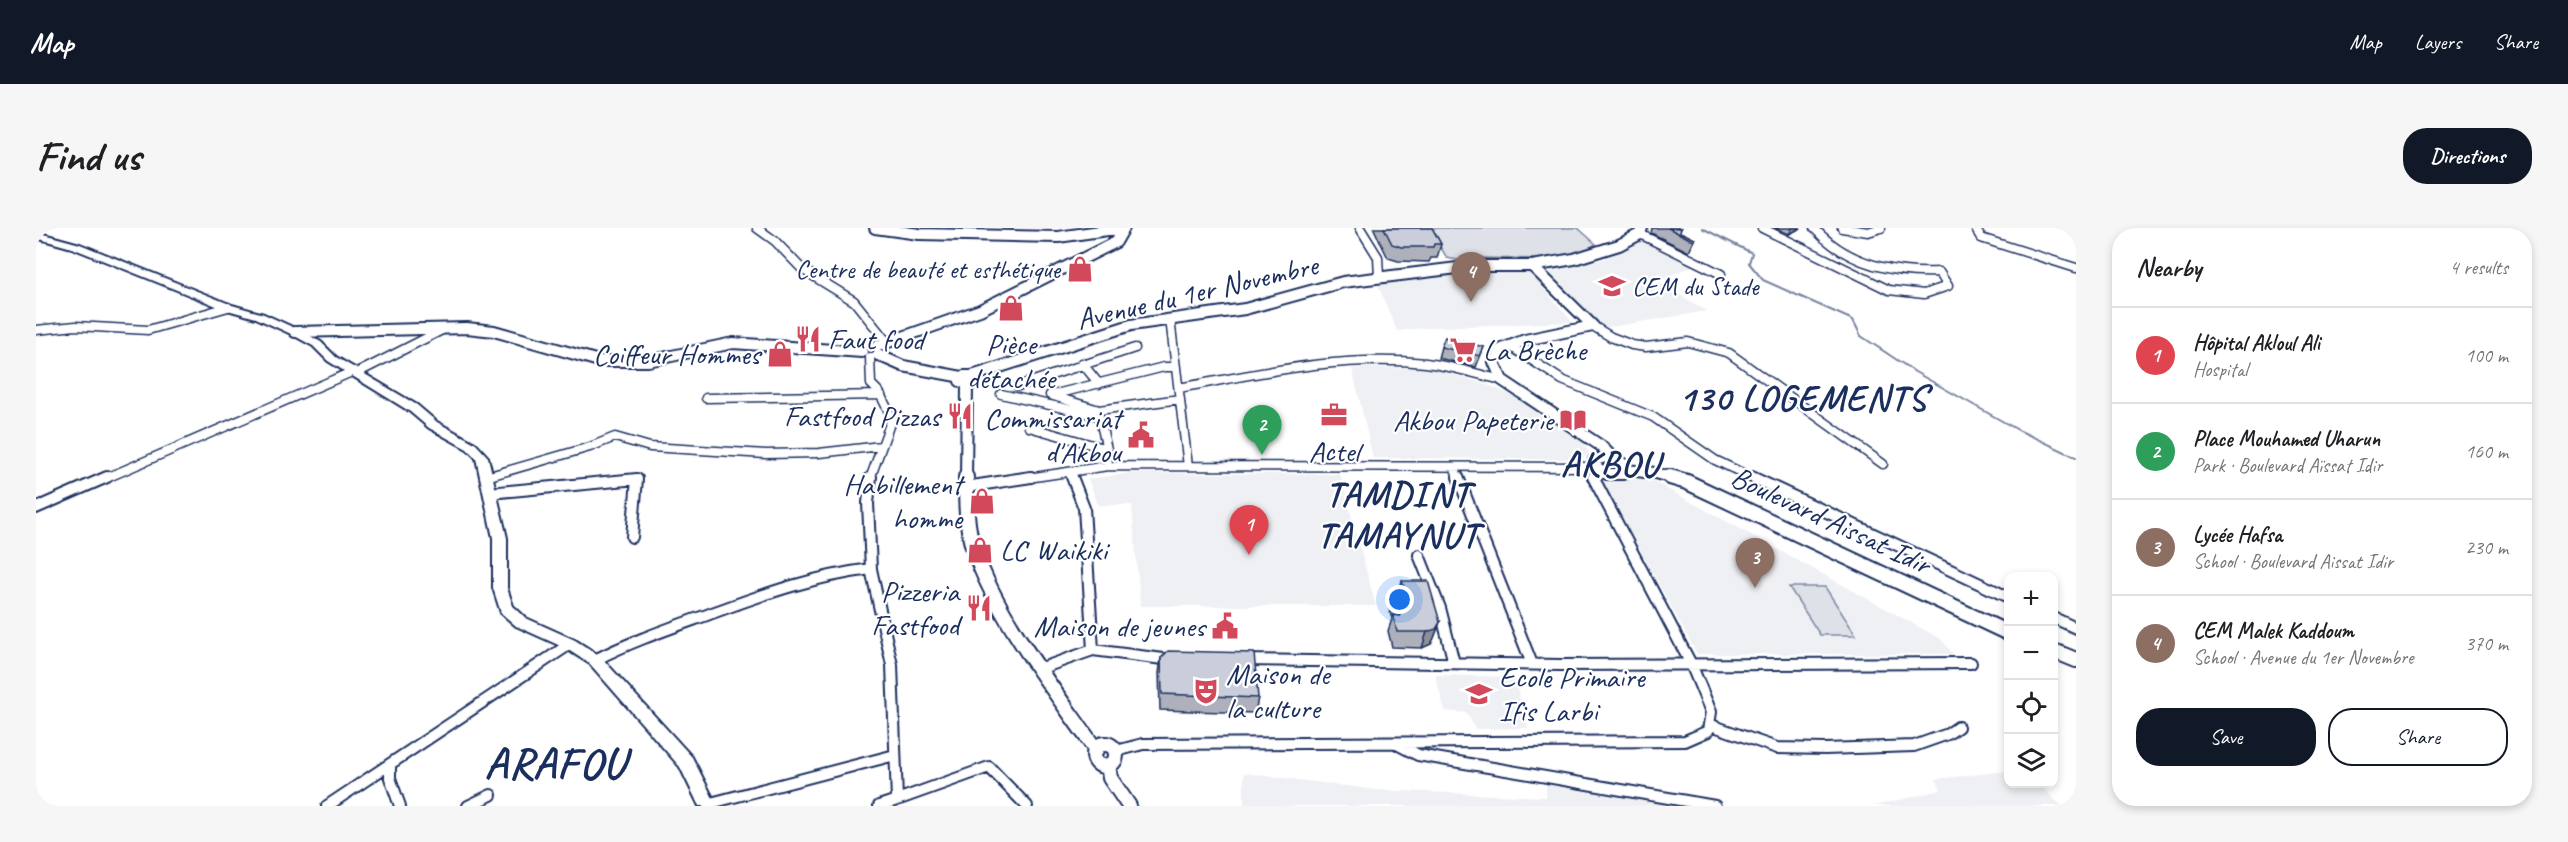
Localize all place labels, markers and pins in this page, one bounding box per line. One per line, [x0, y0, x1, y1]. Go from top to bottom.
place label: Centre de beauté et esthétique [796, 253, 1062, 286]
pin: 4 [1452, 253, 1490, 302]
shop icon: Centre de beauté et esthétique [1065, 254, 1095, 284]
place label: CEM du Stade [1632, 270, 1760, 303]
school or university icon: CEM du Stade [1597, 271, 1627, 301]
shop icon: Pièce détachée [996, 293, 1026, 323]
place label: Faut food [828, 320, 928, 358]
restaurant icon: Faut food [793, 324, 823, 354]
place label: Pièce détachée [967, 325, 1057, 397]
place label: La Brèche [1483, 331, 1588, 369]
place label: Coiffeur Hommes [593, 335, 763, 373]
supermarket icon: La Brèche [1448, 335, 1478, 365]
shop icon: Coiffeur Hommes [765, 339, 795, 369]
place label: Fastfood Pizzas [784, 397, 943, 435]
place label: Commissariat d'Akbou [984, 399, 1125, 471]
office icon: Actel [1319, 400, 1349, 430]
restaurant icon: Fastfood Pizzas [945, 401, 975, 431]
place label: Akbou Papeterie [1393, 401, 1555, 439]
library icon: Akbou Papeterie [1558, 405, 1588, 435]
pin: 2 [1242, 406, 1282, 455]
public building icon: Commissariat d'Akbou [1126, 420, 1156, 450]
place label: Actel [1309, 432, 1364, 470]
place label: Habillement homme [843, 465, 966, 537]
shop icon: Habillement homme [967, 486, 997, 516]
pin: 1 [1230, 506, 1268, 555]
place label: LC Waikiki [1000, 531, 1110, 569]
shop icon: LC Waikiki [965, 535, 995, 565]
pin: 3 [1736, 538, 1774, 588]
place label: Pizzeria Fastfood [871, 572, 963, 644]
restaurant icon: Pizzeria Fastfood [964, 593, 994, 623]
place label: Maison de jeunes [1034, 607, 1208, 645]
public building icon: Maison de jeunes [1210, 611, 1240, 641]
place label: Maison de la culture [1226, 655, 1332, 727]
place label: Ecole Primaire Ifis Larbi [1499, 658, 1647, 730]
theatre icon: Maison de la culture [1191, 676, 1221, 706]
school or university icon: Ecole Primaire Ifis Larbi [1464, 679, 1494, 709]

